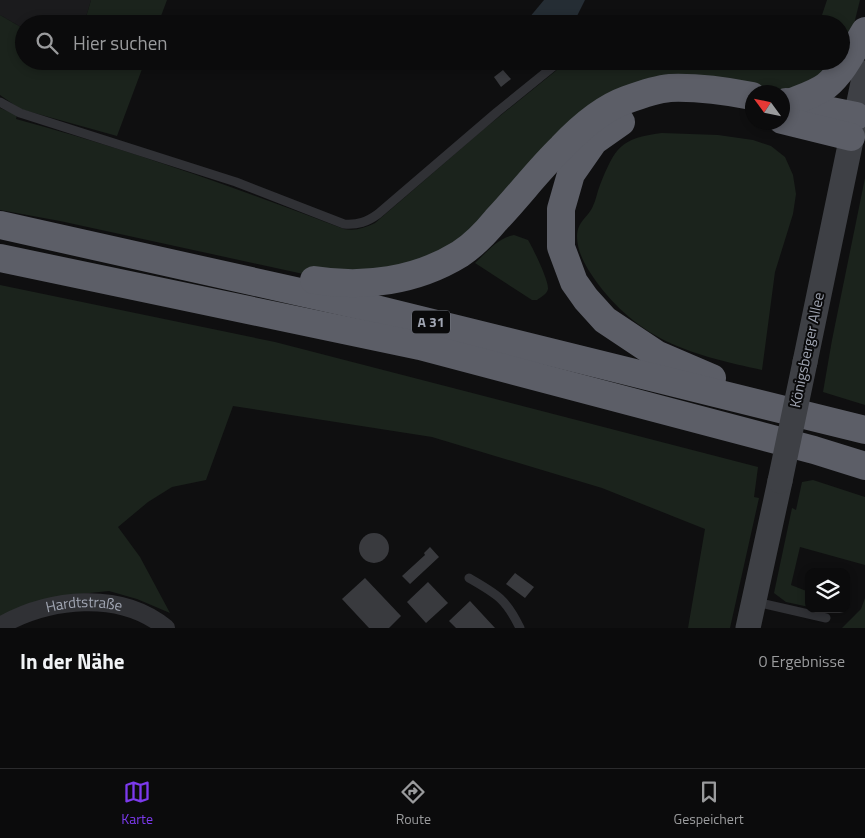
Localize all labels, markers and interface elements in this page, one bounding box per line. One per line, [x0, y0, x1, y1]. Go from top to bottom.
search box [15, 15, 850, 70]
text: Hier suchen [73, 28, 168, 57]
icon: search [33, 29, 61, 57]
north arrow [745, 85, 790, 130]
street label: Königsberger Allee [783, 290, 830, 410]
road number: A 31 [412, 311, 450, 334]
map controls [805, 568, 850, 613]
button: layers [805, 568, 850, 613]
street label: Hardtstraße [43, 590, 125, 618]
text: In der Nähe [20, 645, 125, 677]
text: 0 Ergebnisse [758, 649, 845, 673]
tab: Karte [121, 778, 153, 829]
tab: Route [396, 778, 431, 829]
tab: Gespeichert [674, 778, 744, 829]

